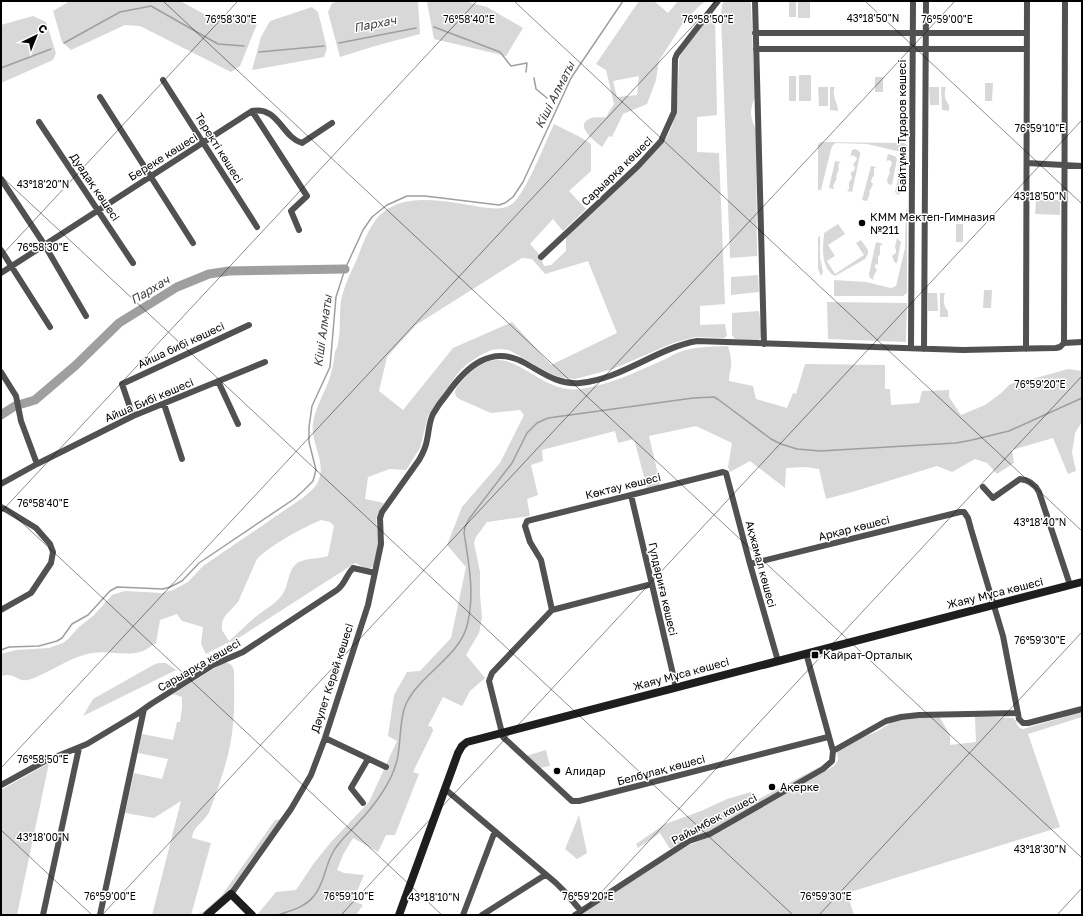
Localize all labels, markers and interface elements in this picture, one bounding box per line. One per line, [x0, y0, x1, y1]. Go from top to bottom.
water label: Пархач [352, 12, 399, 35]
text: 43°18'50"N [847, 12, 899, 24]
text: 76°58'30"E [205, 13, 257, 25]
text: 76°58'40"E [443, 13, 495, 25]
text: 76°58'50"E [682, 13, 734, 25]
text: 76°59'00"E [921, 13, 973, 25]
north arrow [16, 16, 56, 56]
text: С [36, 21, 51, 36]
water label: Кіші Алматы [531, 58, 578, 131]
street label: Байтұма Тұраров көшесі [895, 60, 909, 192]
street label: Теректі көшесі [193, 110, 246, 185]
text: 76°59'10"E [1015, 122, 1065, 134]
street label: Береке көшесі [126, 130, 200, 183]
street label: Сарыарқа көшесі [578, 133, 655, 208]
street label: Дуадақ көшесі [68, 150, 123, 223]
text: 43°18'20"N [17, 178, 69, 190]
text: 43°18'50"N [1014, 190, 1066, 202]
place label: КММ Мектеп-Гимназия №211 [870, 210, 995, 236]
marker: КММ Мектеп-Гимназия №211 [857, 218, 867, 228]
text: 76°58'30"E [17, 241, 69, 253]
water label: Пархач [128, 271, 173, 307]
water label: Кіші Алматы [310, 293, 335, 368]
street label: Айша бибі көшесі [135, 319, 226, 370]
street label: Айша Бибі көшесі [102, 375, 195, 424]
text: 76°59'20"E [1014, 378, 1066, 390]
street label: Көктау көшесі [584, 470, 662, 501]
text: 76°58'40"E [17, 497, 69, 509]
street label: Арқар көшесі [817, 512, 891, 543]
text: 43°18'40"N [1014, 516, 1066, 528]
street label: Ақжамал көшесі [744, 519, 779, 609]
street label: Гүлдариға көшесі [645, 541, 681, 637]
street label: Жаяу Мұса көшесі [945, 574, 1045, 612]
street label: Дәулет Керей көшесі [308, 621, 355, 734]
text: 76°59'30"E [1014, 634, 1066, 646]
street label: Сарыарқа көшесі [155, 635, 243, 694]
place label: Кайрат-Орталық [823, 648, 913, 661]
marker: Кайрат-Орталық [810, 650, 820, 660]
street label: Жаяу Мұса көшесі [631, 654, 731, 694]
street label: Белбұлақ көшесі [615, 751, 707, 789]
text: 76°58'50"E [17, 753, 69, 765]
place label: Алидар [565, 764, 606, 777]
marker: Алидар [552, 766, 562, 776]
place label: Ақерке [780, 780, 819, 793]
marker: Ақерке [767, 782, 777, 792]
street label: Райымбек көшесі [669, 790, 759, 847]
text: 43°18'00"N [17, 831, 69, 843]
text: 43°18'30"N [1014, 843, 1066, 855]
text: 76°59'00"E [84, 890, 136, 902]
text: 76°59'10"E [324, 890, 374, 902]
text: 76°59'20"E [562, 890, 614, 902]
text: 76°59'30"E [800, 890, 852, 902]
text: 43°18'10"N [408, 891, 460, 903]

